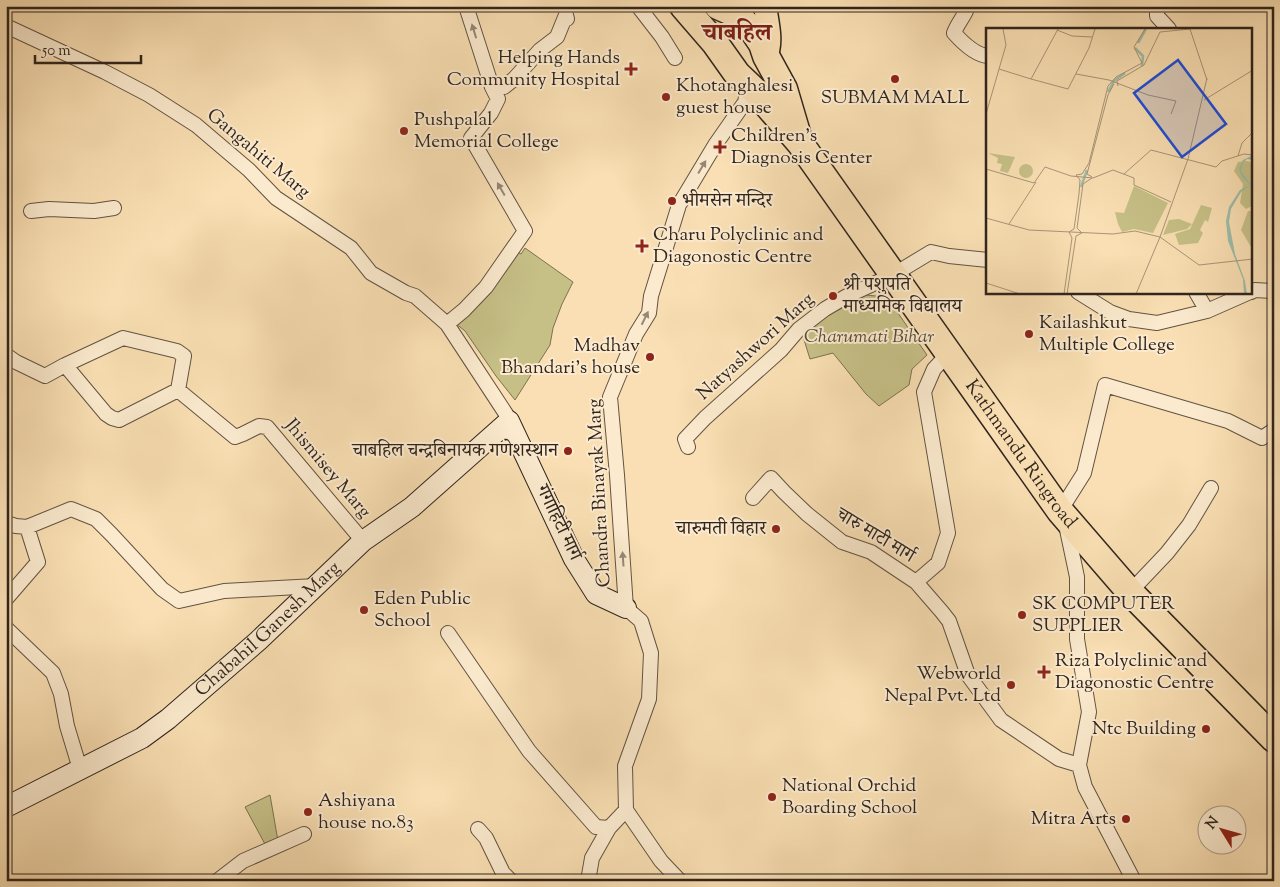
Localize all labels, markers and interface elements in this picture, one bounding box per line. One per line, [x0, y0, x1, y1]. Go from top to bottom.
district label: चाबहिल [700, 17, 774, 51]
one-way arrow [470, 23, 477, 38]
inset map [986, 28, 1252, 294]
scale bar [35, 32, 141, 64]
text: 50 m [41, 41, 71, 62]
place label: Helping Hands Community Hospital [447, 45, 620, 94]
marker: Helping Hands Community Hospital [624, 62, 638, 76]
place label: Khotanghalesi guest house [676, 73, 793, 122]
marker: SUBMAM MALL [889, 73, 901, 85]
place label: SUBMAM MALL [821, 85, 970, 112]
marker: Khotanghalesi guest house [660, 91, 672, 103]
street label: Gangahiti Marg [200, 102, 316, 206]
place label: Pushpalal Memorial College [414, 107, 559, 156]
place label: Children's Diagnosis Center [731, 123, 872, 172]
marker: Pushpalal Memorial College [398, 125, 410, 137]
marker: Children's Diagnosis Center [713, 140, 727, 154]
one-way arrow [698, 160, 707, 173]
one-way arrow [496, 183, 505, 196]
place label: भीमसेन मन्दिर [682, 188, 773, 215]
marker: भीमसेन मन्दिर [666, 195, 678, 207]
place label: Charu Polyclinic and Diagonostic Centre [653, 222, 824, 271]
marker: Charu Polyclinic and Diagonostic Centre [635, 239, 649, 253]
place label: श्री पशुपति माध्यमिक विद्यालय [842, 272, 963, 321]
street label: Natyashwori Marg [691, 287, 821, 407]
marker: श्री पशुपति माध्यमिक विद्यालय [827, 290, 839, 302]
one-way arrow [641, 310, 650, 325]
place label: Kailashkut Multiple College [1039, 310, 1175, 359]
park label: Charumati Bihar [804, 324, 934, 351]
marker: Kailashkut Multiple College [1023, 328, 1035, 340]
place label: Madhav Bhandari's house [501, 333, 640, 382]
marker: Madhav Bhandari's house [644, 351, 656, 363]
street label: Kathmandu Ringroad [958, 374, 1083, 535]
street label: Chandra Binayak Marg [582, 398, 618, 588]
street label: Jhismisey Marg [277, 413, 377, 525]
place label: चाबहिल चन्द्रबिनायक गणेशस्थान [351, 438, 559, 465]
marker: चाबहिल चन्द्रबिनायक गणेशस्थान [562, 445, 574, 457]
street label: गंगाहिटी मार्ग [528, 480, 588, 566]
street label: चारु माटी मार्ग [829, 501, 921, 571]
place label: चारुमती विहार [675, 516, 767, 543]
marker: चारुमती विहार [770, 523, 782, 535]
one-way arrow [618, 551, 626, 567]
street label: Chabahil Ganesh Marg [189, 555, 347, 703]
place label: Eden Public School [374, 586, 471, 635]
place label: SK COMPUTER SUPPLIER [1032, 591, 1175, 640]
marker: Eden Public School [358, 604, 370, 616]
marker: SK COMPUTER SUPPLIER [1016, 609, 1028, 621]
place label: Riza Polyclinic and Diagonostic Centre [1055, 648, 1214, 697]
place label: Webworld Nepal Pvt. Ltd [884, 661, 1001, 710]
marker: Riza Polyclinic and Diagonostic Centre [1037, 665, 1051, 679]
marker: Webworld Nepal Pvt. Ltd [1005, 679, 1017, 691]
place label: Ntc Building [1092, 716, 1196, 743]
marker: Ntc Building [1200, 723, 1212, 735]
place label: National Orchid Boarding School [782, 773, 917, 822]
place label: Ashiyana house no.83 [318, 788, 414, 837]
marker: National Orchid Boarding School [766, 791, 778, 803]
north arrow [1198, 804, 1248, 854]
marker: Ashiyana house no.83 [302, 806, 314, 818]
place label: Mitra Arts [1031, 806, 1116, 833]
marker: Mitra Arts [1120, 813, 1132, 825]
text: N [1202, 813, 1225, 834]

